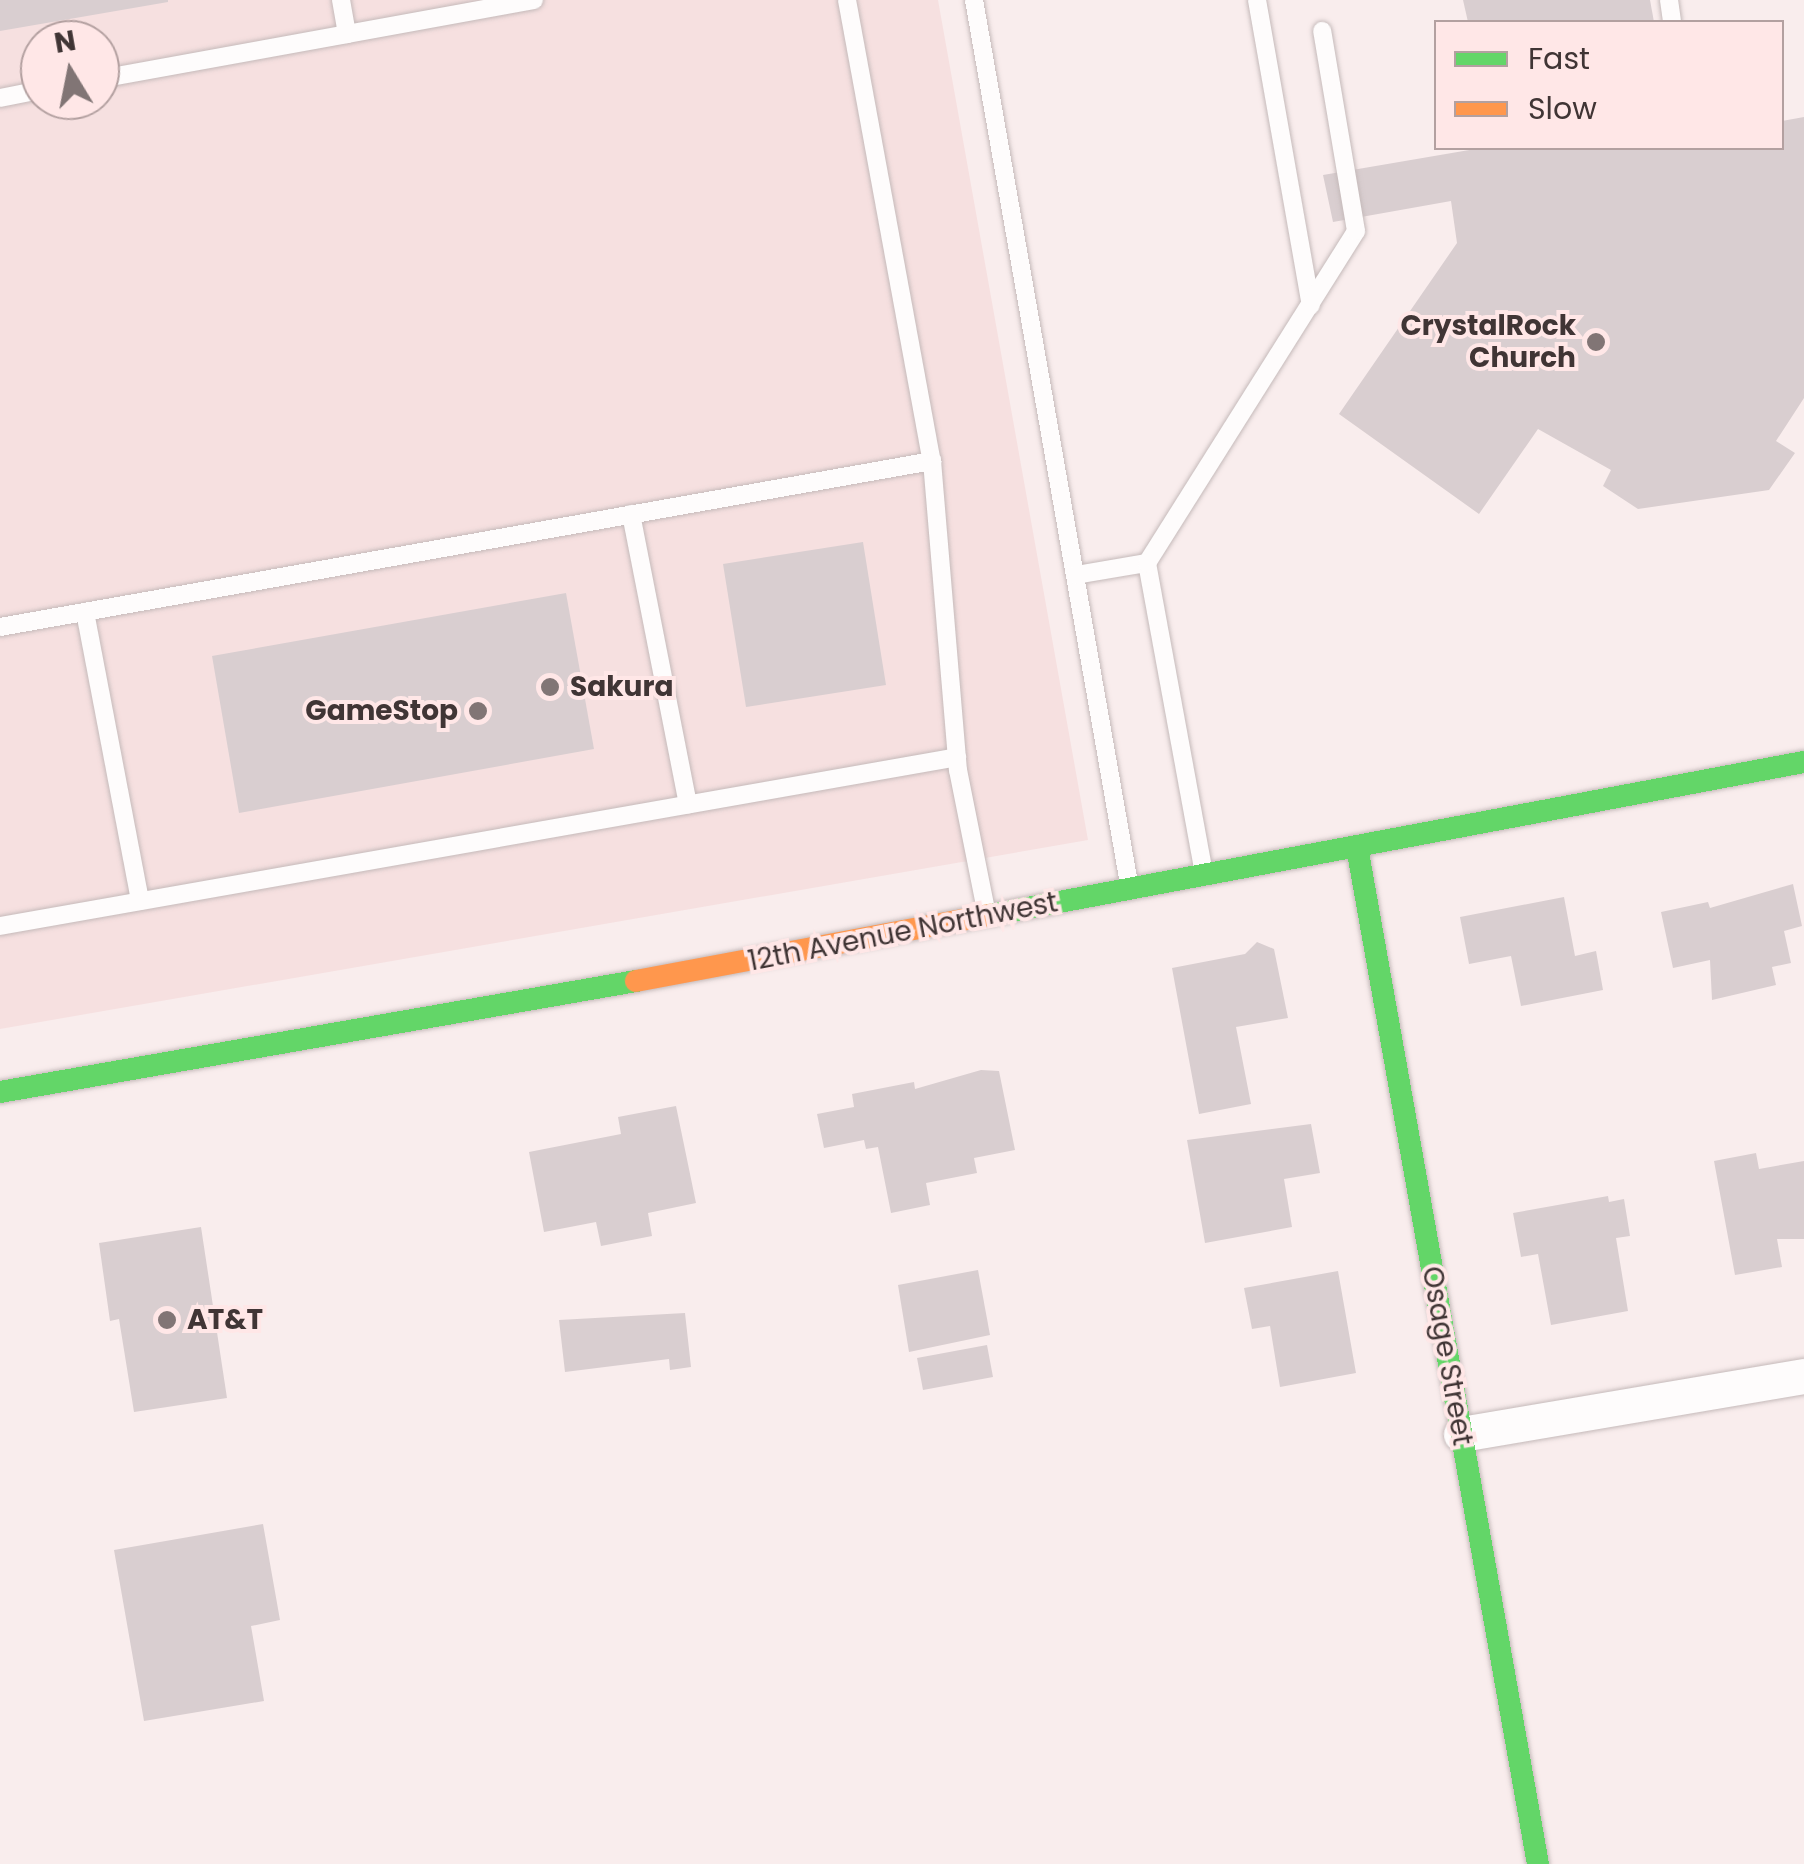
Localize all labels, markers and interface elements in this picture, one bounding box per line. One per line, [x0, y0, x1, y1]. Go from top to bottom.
north arrow [20, 20, 120, 120]
legend [1434, 20, 1784, 150]
text: N [51, 21, 79, 63]
text: Fast [1528, 37, 1590, 80]
text: Slow [1528, 87, 1597, 130]
place label: CrystalRock Church [1400, 309, 1576, 375]
marker: CrystalRock Church [1585, 331, 1607, 353]
place label: Sakura [570, 670, 673, 704]
marker: Sakura [539, 676, 561, 698]
place label: GameStop [305, 694, 458, 728]
marker: GameStop [467, 700, 489, 722]
street label: 12th Avenue Northwest [745, 885, 1061, 979]
street label: Osage Street [1415, 1264, 1479, 1448]
place label: AT&T [187, 1303, 263, 1337]
marker: AT&T [156, 1309, 178, 1331]

